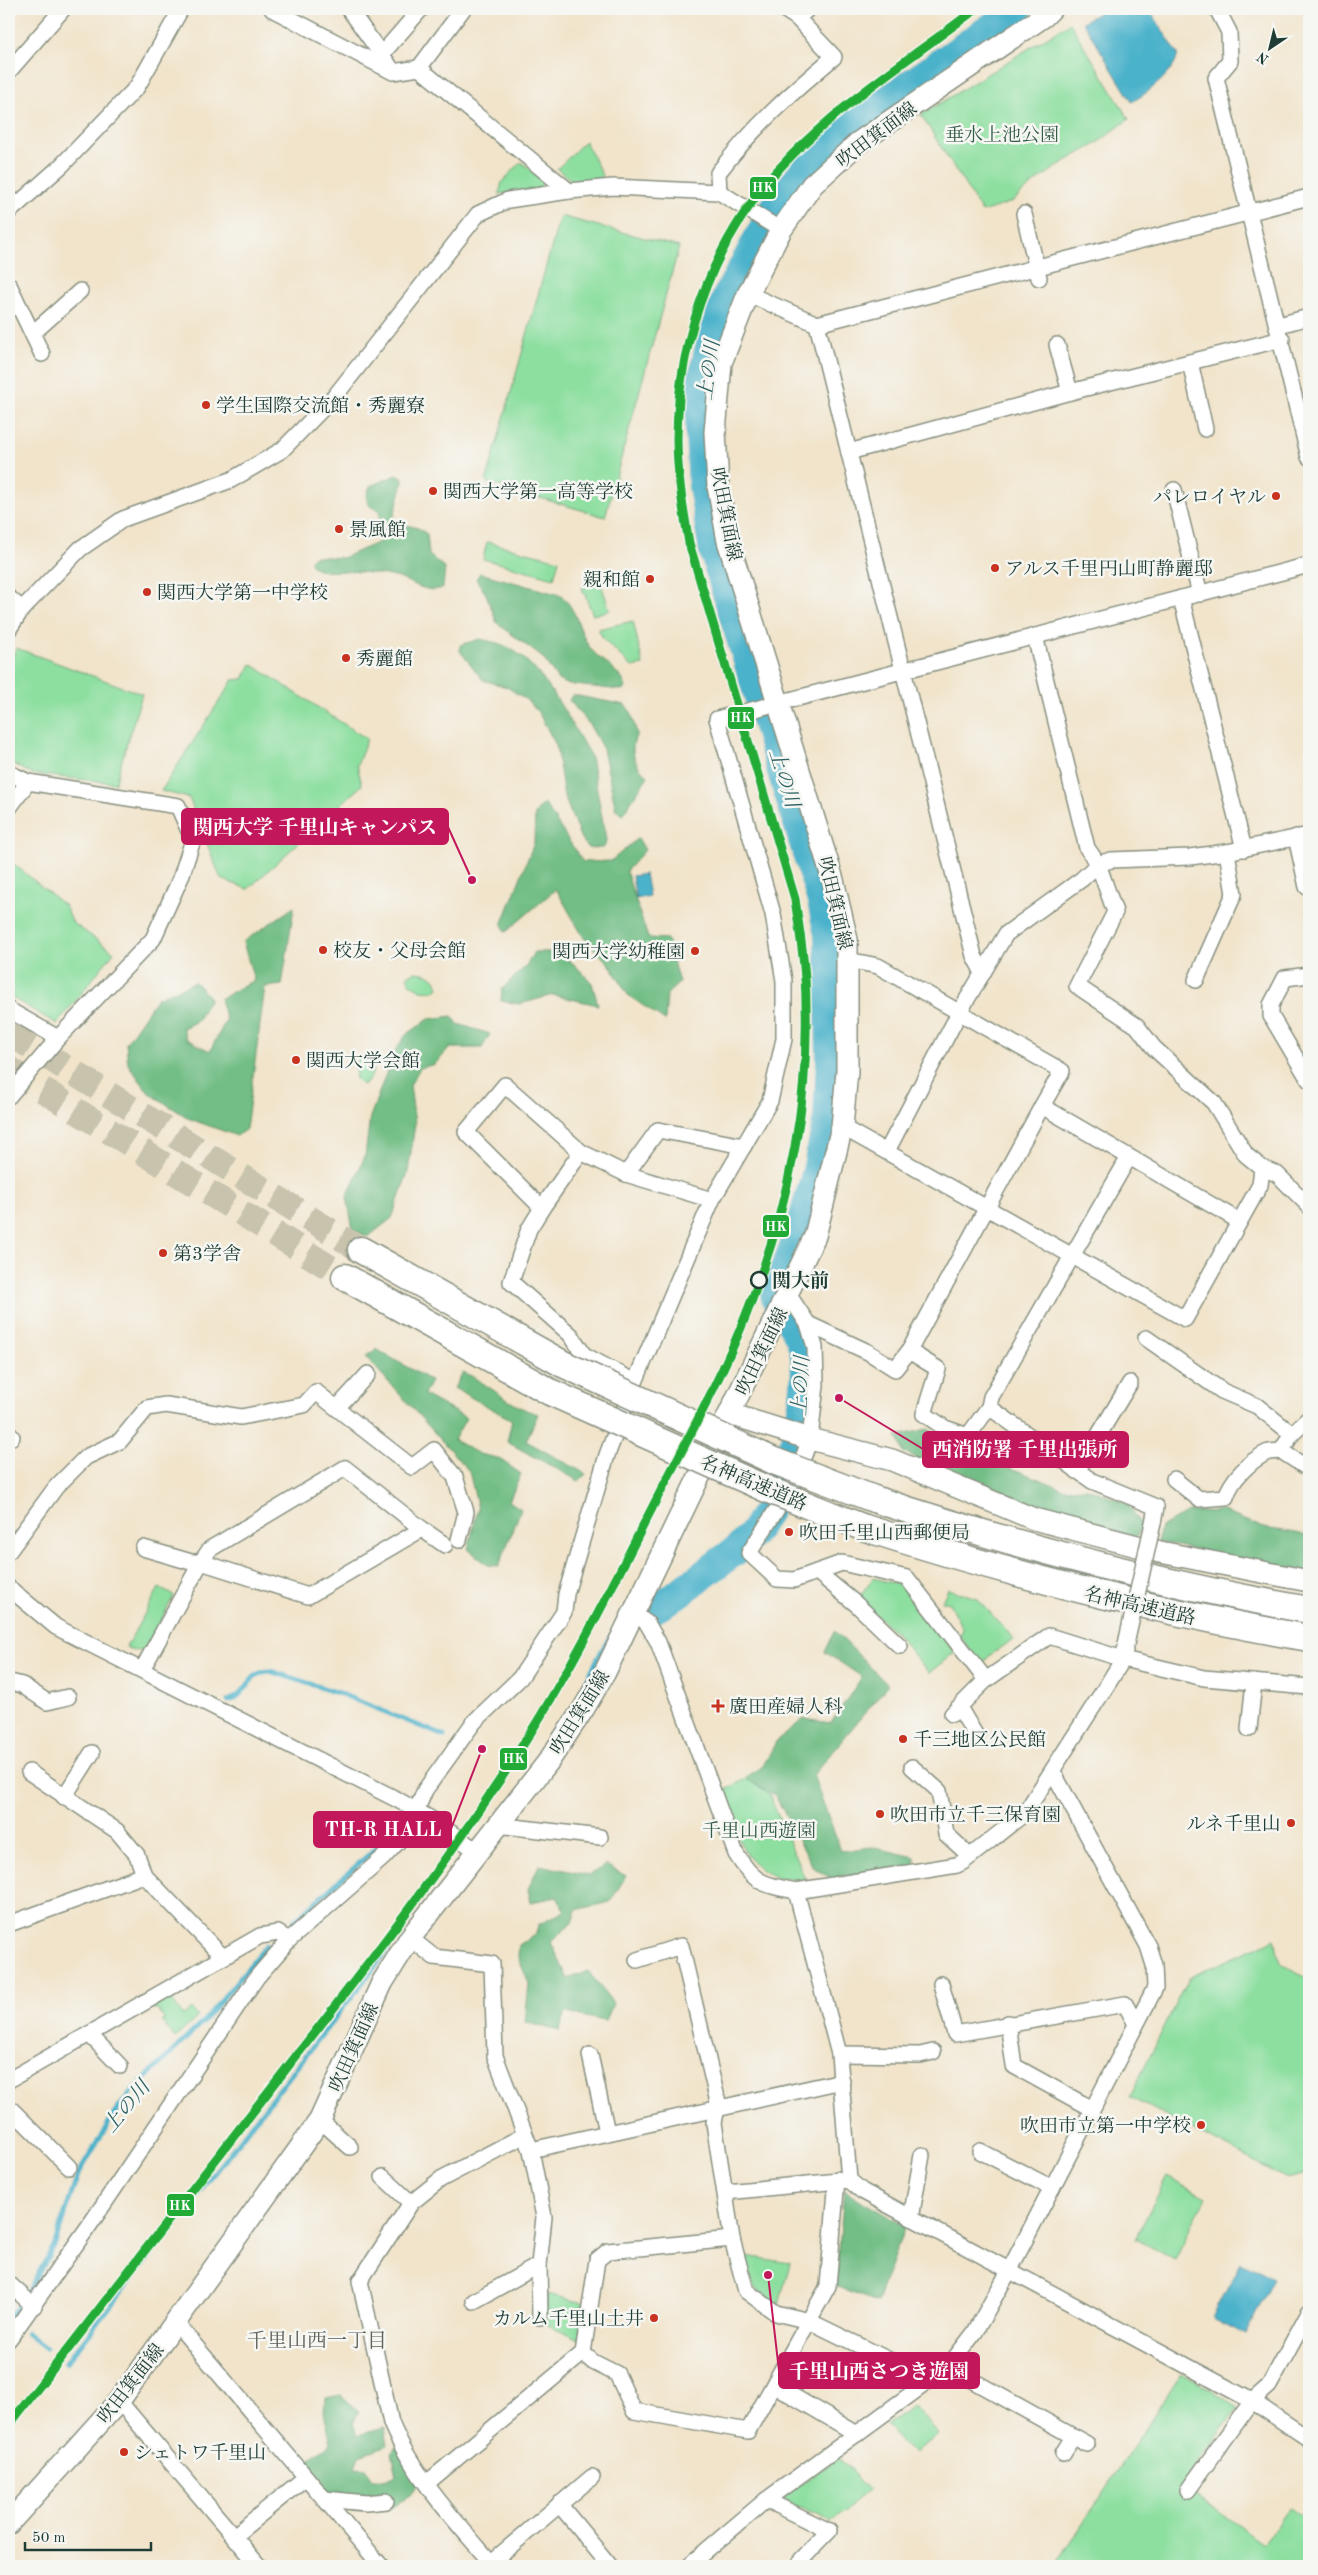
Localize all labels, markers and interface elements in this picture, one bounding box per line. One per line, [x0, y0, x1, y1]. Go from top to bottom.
north arrow [1246, 22, 1296, 72]
text: N [1254, 49, 1272, 67]
street label: 吹田箕面線 [833, 98, 921, 172]
park label: 垂水上池公園 [945, 125, 1059, 146]
line badge: HK [749, 176, 777, 200]
text: HK [752, 181, 774, 195]
water label: 上の川 [694, 337, 724, 401]
place label: 学生国際交流館・秀麗寮 [216, 395, 425, 417]
marker: 学生国際交流館・秀麗寮 [200, 399, 212, 411]
street label: 吹田箕面線 [706, 466, 745, 563]
place label: 関西大学第一高等学校 [443, 481, 633, 503]
marker: 関西大学第一高等学校 [427, 485, 439, 497]
place label: パレロイヤル [1153, 488, 1266, 508]
marker: パレロイヤル [1270, 490, 1282, 502]
place label: 景風館 [349, 520, 406, 541]
marker: 景風館 [333, 523, 345, 535]
place label: アルス千里円山町静麗邸 [1005, 559, 1213, 580]
marker: アルス千里円山町静麗邸 [989, 562, 1001, 574]
place label: 親和館 [583, 570, 640, 591]
marker: 親和館 [644, 573, 656, 585]
place label: 関西大学第一中学校 [157, 582, 328, 604]
marker: 関西大学第一中学校 [141, 586, 153, 598]
place label: 秀麗館 [356, 649, 413, 670]
marker: 秀麗館 [340, 652, 352, 664]
line badge: HK [727, 706, 755, 730]
text: HK [730, 711, 752, 725]
water label: 上の川 [765, 746, 804, 812]
callout: 関西大学 千里山キャンパス [182, 809, 448, 844]
text: 関西大学 千里山キャンパス [193, 817, 437, 839]
street label: 吹田箕面線 [814, 855, 855, 952]
place label: 校友・父母会館 [333, 940, 466, 962]
place label: 関西大学幼稚園 [552, 941, 685, 963]
marker: 校友・父母会館 [317, 944, 329, 956]
marker: 関西大学幼稚園 [689, 945, 701, 957]
place label: 関西大学会館 [306, 1050, 420, 1072]
marker: 関西大学会館 [290, 1054, 302, 1066]
line badge: HK [762, 1214, 790, 1238]
text: HK [765, 1220, 787, 1234]
place label: 第3学舎 [173, 1244, 241, 1265]
marker: 第3学舎 [157, 1247, 169, 1259]
place label: 関大前 [772, 1270, 829, 1292]
marker: 関大前 [750, 1271, 768, 1289]
street label: 吹田箕面線 [732, 1304, 793, 1399]
water label: 上の川 [788, 1354, 814, 1417]
callout: 西消防署 千里出張所 [923, 1432, 1128, 1467]
text: 西消防署 千里出張所 [932, 1439, 1118, 1461]
street label: 名神高速道路 [697, 1451, 810, 1515]
place label: 吹田千里山西郵便局 [799, 1522, 970, 1544]
marker: 吹田千里山西郵便局 [783, 1526, 795, 1538]
street label: 名神高速道路 [1082, 1582, 1198, 1630]
street label: 吹田箕面線 [546, 1667, 614, 1759]
place label: 廣田産婦人科 [729, 1697, 843, 1718]
marker: 廣田産婦人科 [711, 1699, 725, 1713]
place label: 千三地区公民館 [913, 1730, 1046, 1751]
marker: 千三地区公民館 [897, 1733, 909, 1745]
line badge: HK [499, 1747, 528, 1771]
text: HK [503, 1752, 525, 1766]
place label: 吹田市立千三保育園 [890, 1805, 1061, 1826]
marker: 吹田市立千三保育園 [874, 1808, 886, 1820]
callout: TH-R HALL [314, 1812, 451, 1847]
place label: ルネ千里山 [1187, 1814, 1281, 1835]
marker: ルネ千里山 [1285, 1817, 1297, 1829]
text: TH-R HALL [325, 1821, 441, 1841]
park label: 千里山西遊園 [702, 1821, 816, 1842]
street label: 吹田箕面線 [325, 2000, 383, 2095]
water label: 上の川 [99, 2075, 156, 2137]
place label: 吹田市立第一中学校 [1020, 2116, 1191, 2137]
marker: 吹田市立第一中学校 [1195, 2119, 1207, 2131]
line badge: HK [166, 2193, 195, 2217]
text: HK [169, 2199, 191, 2213]
place label: カルム千里山土井 [493, 2308, 644, 2330]
marker: カルム千里山土井 [648, 2312, 660, 2324]
district label: 千里山西一丁目 [247, 2330, 387, 2352]
street label: 吹田箕面線 [94, 2340, 169, 2428]
callout: 千里山西さつき遊園 [779, 2353, 979, 2388]
text: 千里山西さつき遊園 [789, 2361, 969, 2383]
place label: シェトワ千里山 [134, 2443, 267, 2464]
marker: シェトワ千里山 [118, 2446, 130, 2458]
scale bar [25, 2520, 151, 2552]
text: 50 m [32, 2531, 66, 2546]

